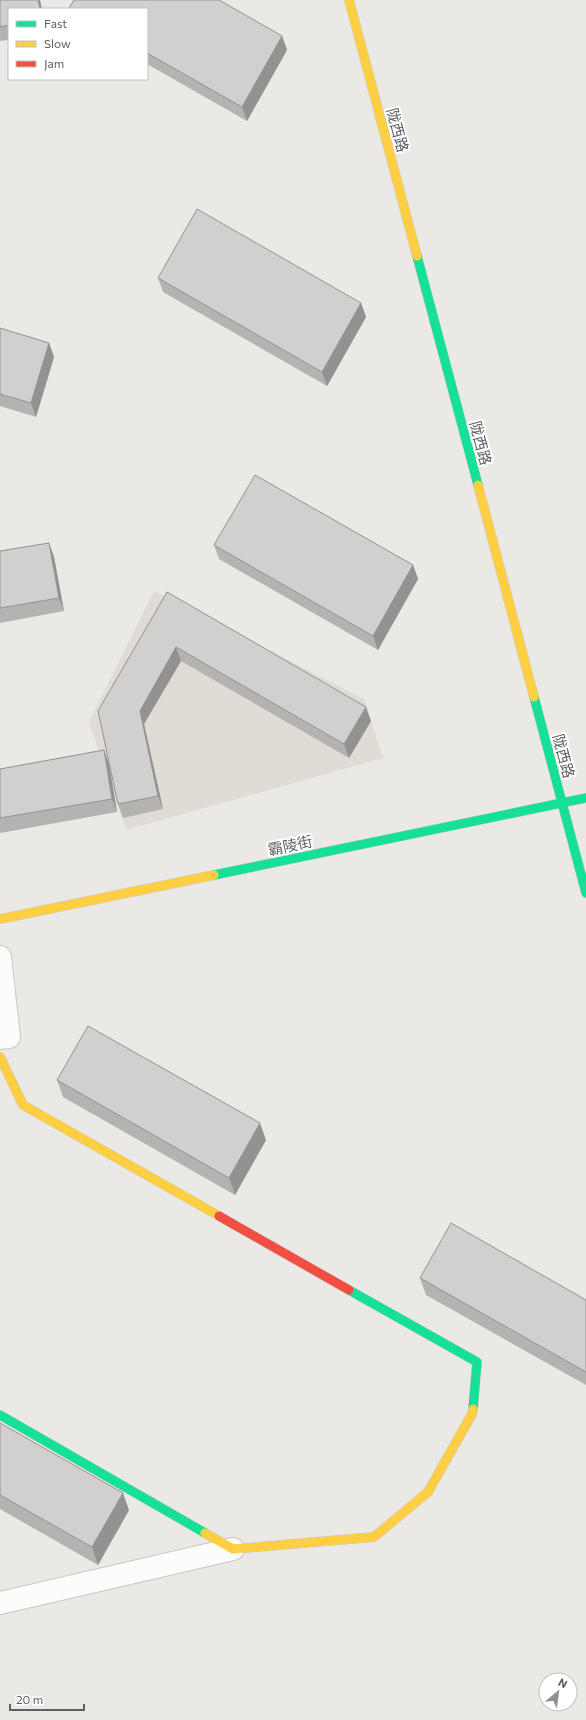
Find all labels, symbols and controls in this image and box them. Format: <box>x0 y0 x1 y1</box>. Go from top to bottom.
legend <box>8 8 148 80</box>
text: Fast <box>44 16 67 30</box>
text: Slow <box>44 36 71 50</box>
text: Jam <box>44 56 64 71</box>
street label: 陇西路 <box>383 106 413 154</box>
street label: 陇西路 <box>466 419 496 467</box>
street label: 陇西路 <box>549 732 579 780</box>
street label: 霸陵街 <box>266 832 314 858</box>
north arrow <box>538 1672 578 1712</box>
text: N <box>556 1675 570 1691</box>
scale bar <box>10 1686 84 1712</box>
text: 20 m <box>16 1692 43 1706</box>

